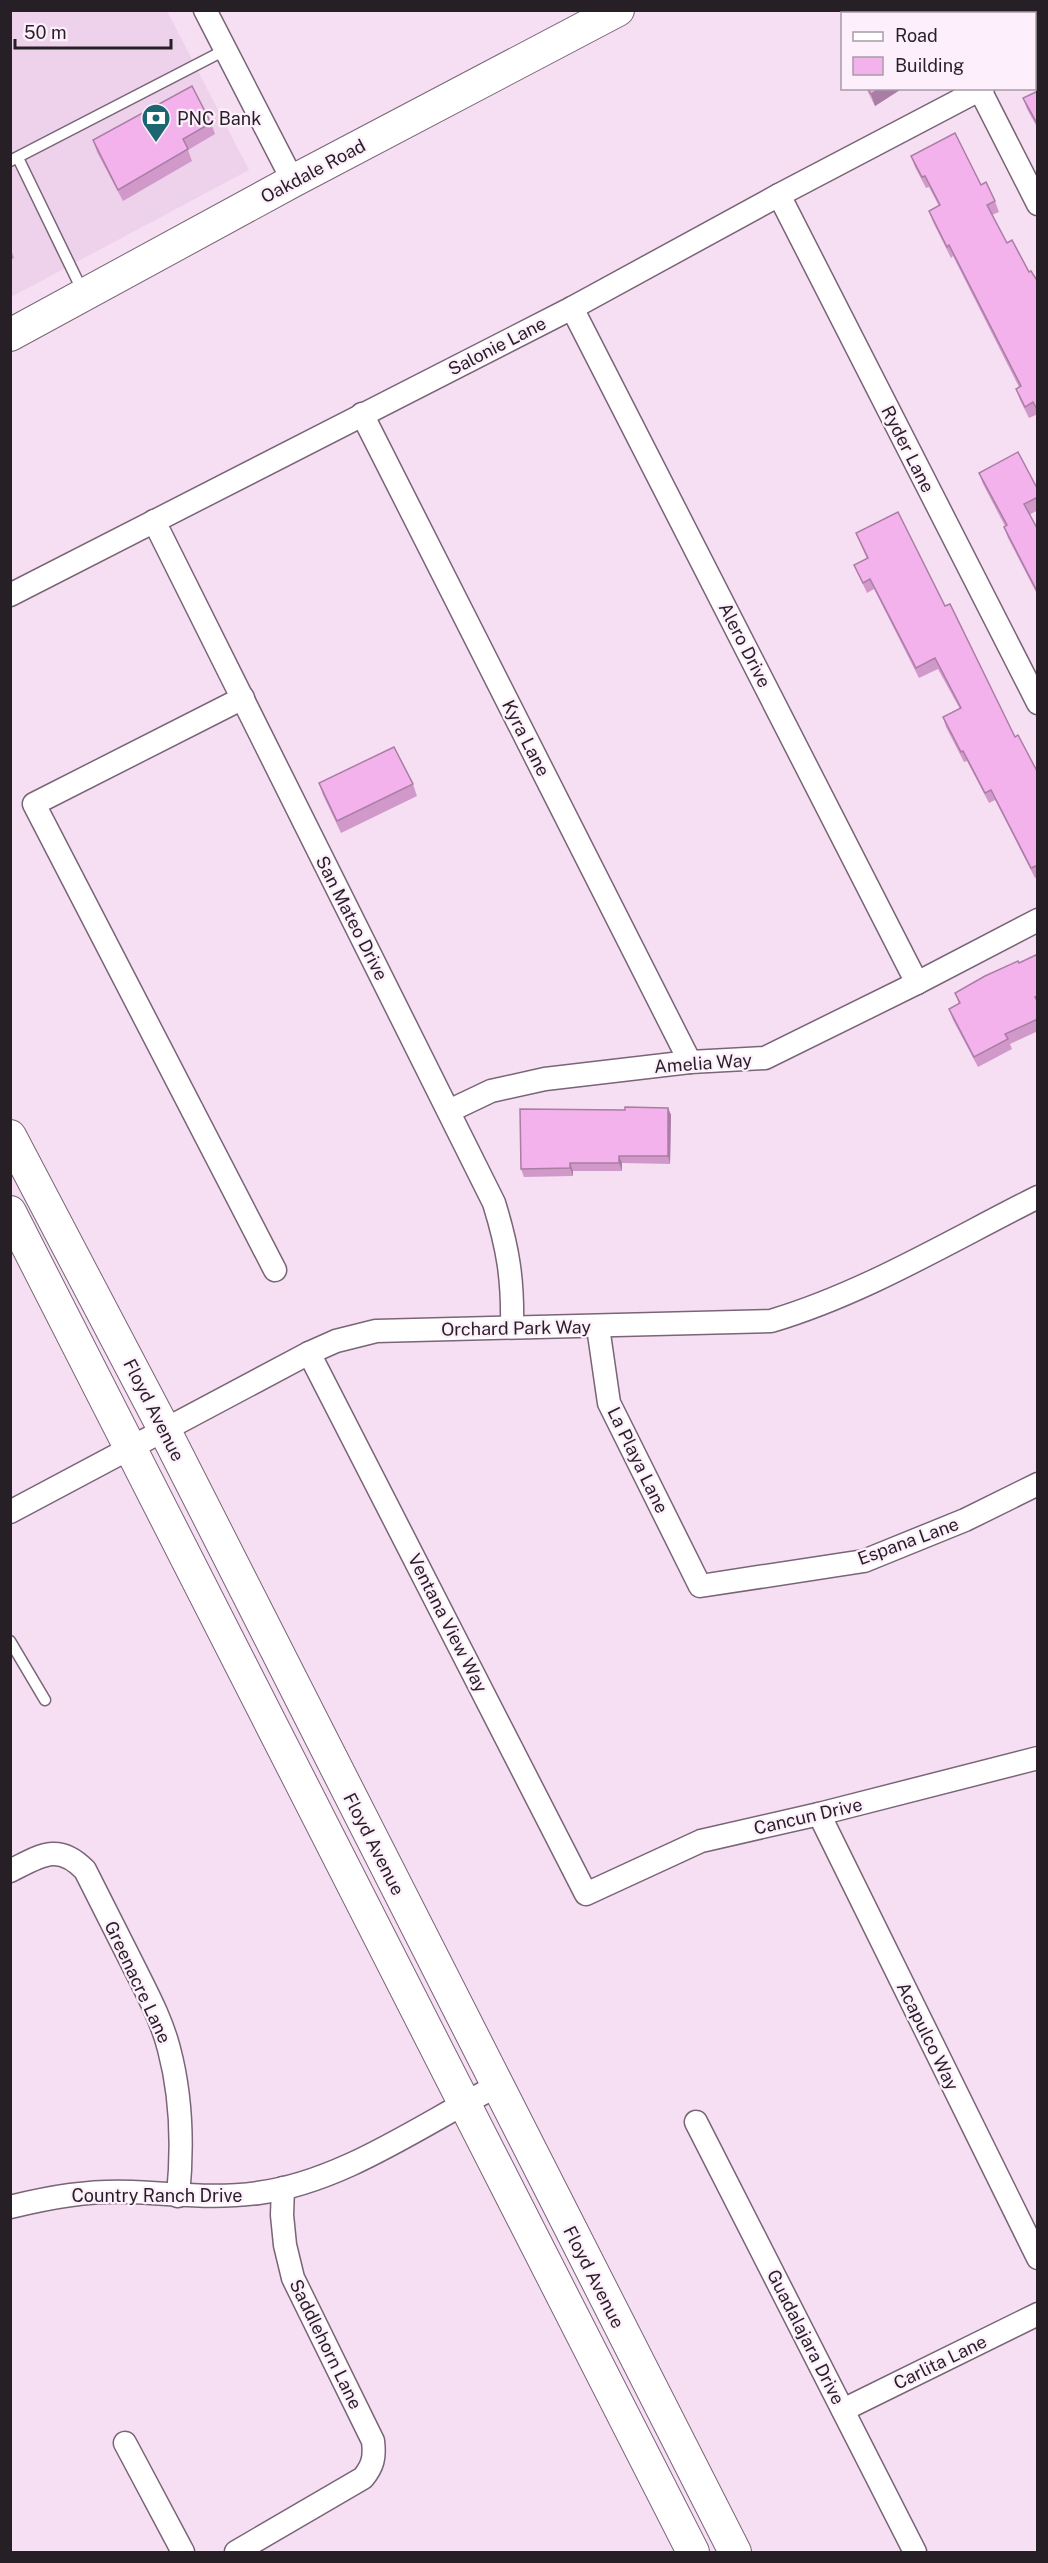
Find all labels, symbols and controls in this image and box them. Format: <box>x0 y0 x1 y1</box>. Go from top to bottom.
scale bar <box>15 12 171 50</box>
legend <box>841 12 1036 90</box>
text: 50 m <box>24 22 67 43</box>
text: Road <box>895 25 938 46</box>
text: Building <box>895 55 964 76</box>
bank icon: PNC Bank <box>140 102 172 144</box>
place label: PNC Bank <box>177 108 261 129</box>
street label: Oakdale Road <box>257 135 369 207</box>
street label: Salonie Lane <box>445 312 549 380</box>
street label: Ryder Lane <box>877 402 939 496</box>
street label: Alero Drive <box>715 599 775 691</box>
street label: Kyra Lane <box>498 696 554 780</box>
street label: San Mateo Drive <box>312 852 392 984</box>
street label: Amelia Way <box>653 1049 753 1077</box>
street label: Orchard Park Way <box>441 1316 592 1340</box>
street label: Floyd Avenue <box>119 1355 189 1465</box>
street label: La Playa Lane <box>603 1404 673 1516</box>
street label: Espana Lane <box>855 1513 961 1569</box>
street label: Ventana View Way <box>404 1550 492 1696</box>
street label: Floyd Avenue <box>339 1789 409 1899</box>
street label: Cancun Drive <box>752 1793 864 1839</box>
street label: Greenacre Lane <box>100 1918 176 2046</box>
street label: Acapulco Way <box>893 1978 963 2094</box>
street label: Country Ranch Drive <box>71 2185 243 2206</box>
street label: Floyd Avenue <box>559 2222 629 2332</box>
street label: Guadalajara Drive <box>763 2266 849 2408</box>
street label: Saddlehorn Lane <box>285 2276 367 2412</box>
street label: Carlita Lane <box>890 2330 990 2394</box>

